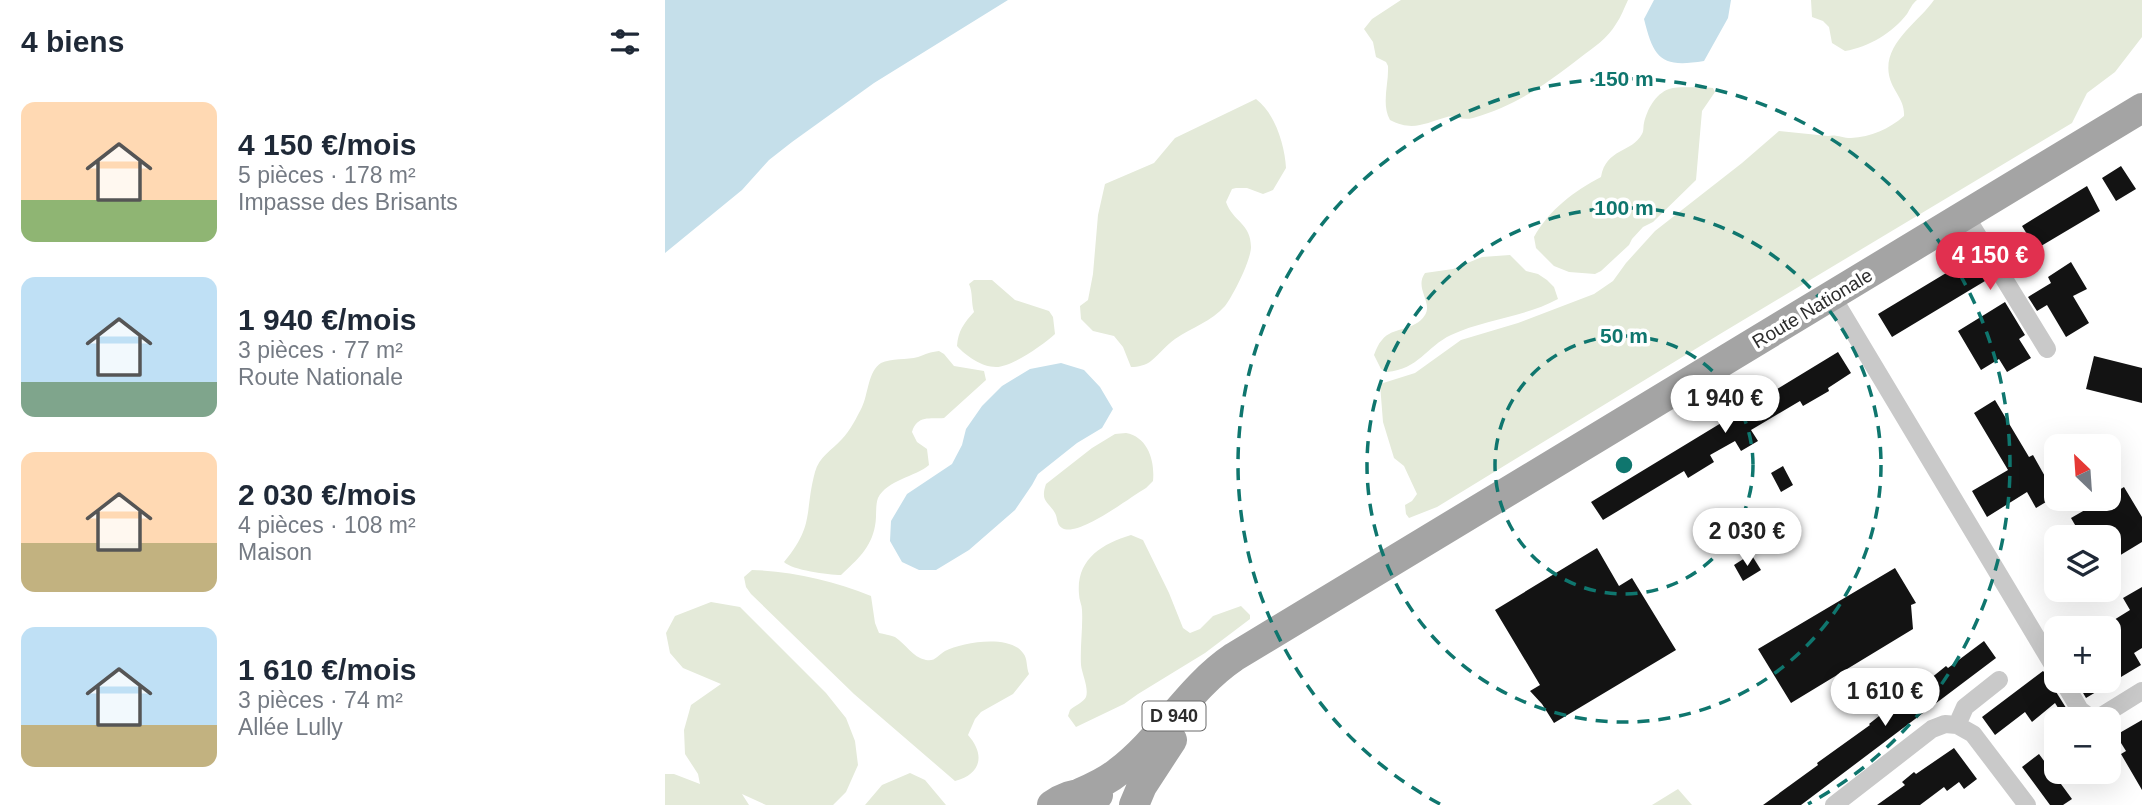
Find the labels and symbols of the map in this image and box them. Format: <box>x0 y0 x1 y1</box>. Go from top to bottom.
text: 150 m <box>1594 67 1654 90</box>
text: 100 m <box>1594 196 1654 219</box>
pin: 4 150 € <box>1925 232 2055 292</box>
street label: Route Nationale <box>1748 264 1876 353</box>
text: 50 m <box>1600 324 1648 347</box>
pin: 1 940 € <box>1660 376 1790 435</box>
north arrow <box>2044 434 2121 511</box>
centre of rings <box>1612 453 1636 477</box>
pin: 2 030 € <box>1682 508 1812 568</box>
pin: 1 610 € <box>1820 668 1950 728</box>
road number: D 940 <box>1142 702 1205 730</box>

